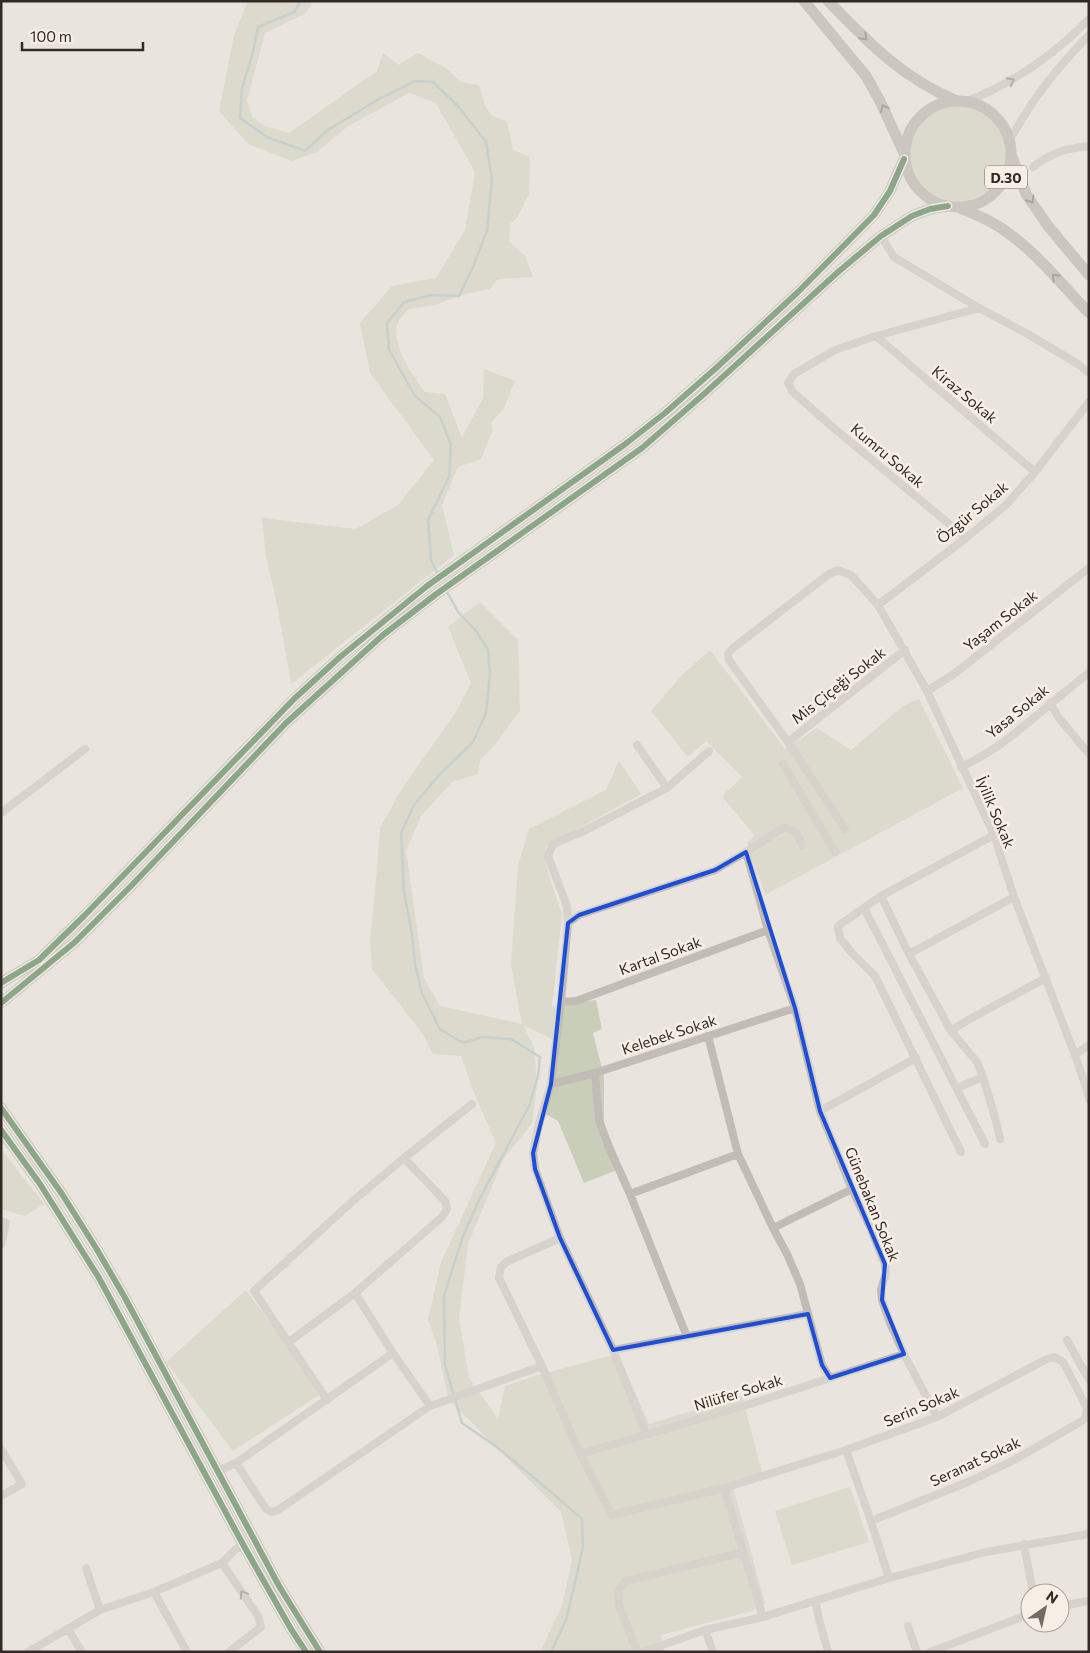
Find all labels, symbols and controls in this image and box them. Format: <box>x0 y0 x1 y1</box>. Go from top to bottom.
scale bar <box>22 20 144 52</box>
text: 100 m <box>30 27 72 45</box>
one-way arrow <box>859 32 868 41</box>
one-way arrow <box>1006 77 1015 87</box>
one-way arrow <box>880 104 890 113</box>
road number: D.30 <box>985 166 1027 188</box>
one-way arrow <box>1025 194 1034 204</box>
one-way arrow <box>1052 274 1061 283</box>
street label: Kiraz Sokak <box>929 361 1001 427</box>
street label: Kumru Sokak <box>848 419 928 491</box>
street label: Özgür Sokak <box>933 477 1011 547</box>
street label: Yaşam Sokak <box>960 586 1040 654</box>
street label: Mis Çiçeği Sokak <box>787 643 889 727</box>
street label: Yasa Sokak <box>982 680 1052 742</box>
street label: İyilik Sokak <box>973 773 1019 851</box>
street label: Kartal Sokak <box>616 932 704 978</box>
street label: Kelebek Sokak <box>619 1010 719 1058</box>
street label: Günebakan Sokak <box>842 1144 904 1264</box>
street label: Nilüfer Sokak <box>692 1370 784 1414</box>
street label: Serin Sokak <box>881 1382 961 1430</box>
street label: Seranat Sokak <box>927 1432 1023 1490</box>
north arrow <box>1020 1583 1070 1633</box>
text: N <box>1043 1587 1062 1607</box>
one-way arrow <box>240 1591 249 1600</box>

